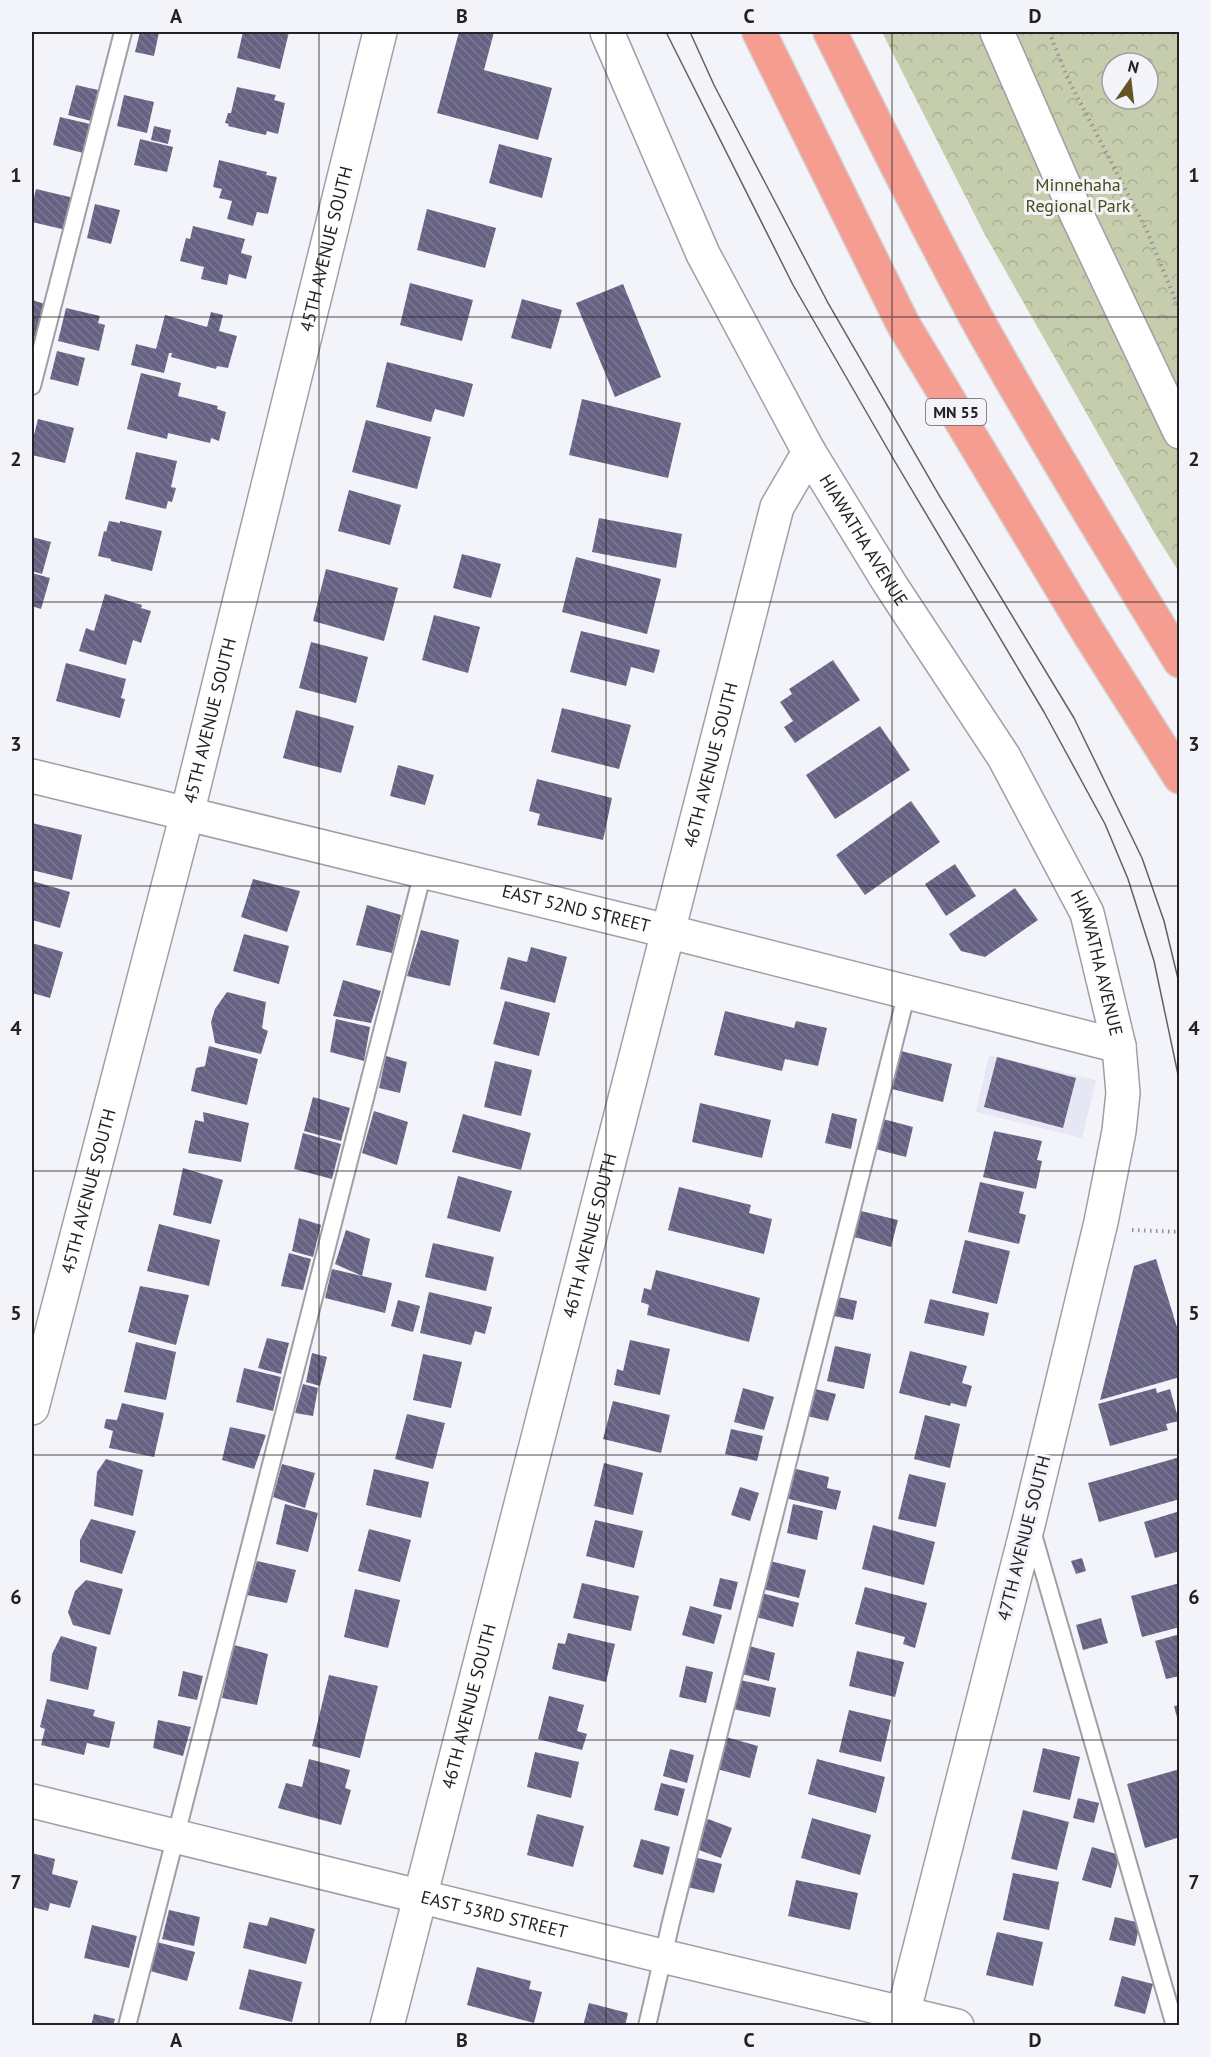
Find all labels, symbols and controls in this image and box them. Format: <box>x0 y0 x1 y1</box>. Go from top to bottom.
text: A <box>170 3 183 29</box>
text: B <box>456 3 468 29</box>
text: C <box>743 3 755 29</box>
text: D <box>1029 3 1042 29</box>
north arrow <box>1100 51 1160 111</box>
text: N <box>1126 55 1141 77</box>
text: 1 <box>10 162 22 188</box>
text: 1 <box>1188 162 1200 188</box>
street label: 45TH AVENUE SOUTH <box>295 164 357 334</box>
park label: Minnehaha Regional Park <box>1026 173 1131 217</box>
road number: MN 55 <box>926 399 986 425</box>
text: 2 <box>10 446 22 472</box>
text: 2 <box>1188 446 1200 472</box>
street label: HIAWATHA AVENUE <box>814 470 913 610</box>
street label: 45TH AVENUE SOUTH <box>178 635 241 806</box>
street label: 46TH AVENUE SOUTH <box>678 680 743 850</box>
text: 3 <box>10 731 22 757</box>
text: 3 <box>1188 731 1200 757</box>
street label: EAST 52ND STREET <box>500 879 653 937</box>
street label: HIAWATHA AVENUE <box>1066 886 1128 1038</box>
text: 4 <box>10 1015 22 1041</box>
text: 4 <box>1188 1015 1200 1041</box>
street label: 45TH AVENUE SOUTH <box>56 1106 121 1276</box>
street label: 46TH AVENUE SOUTH <box>557 1150 622 1321</box>
text: 5 <box>10 1300 22 1326</box>
text: 5 <box>1188 1300 1200 1326</box>
street label: 47TH AVENUE SOUTH <box>992 1453 1055 1623</box>
text: 6 <box>10 1584 22 1610</box>
text: 6 <box>1188 1584 1200 1610</box>
street label: 46TH AVENUE SOUTH <box>436 1621 501 1791</box>
text: 7 <box>10 1869 22 1895</box>
text: 7 <box>1188 1869 1200 1895</box>
street label: EAST 53RD STREET <box>419 1885 570 1943</box>
text: A <box>170 2027 183 2053</box>
text: B <box>456 2027 468 2053</box>
text: C <box>743 2027 755 2053</box>
text: D <box>1029 2027 1042 2053</box>

